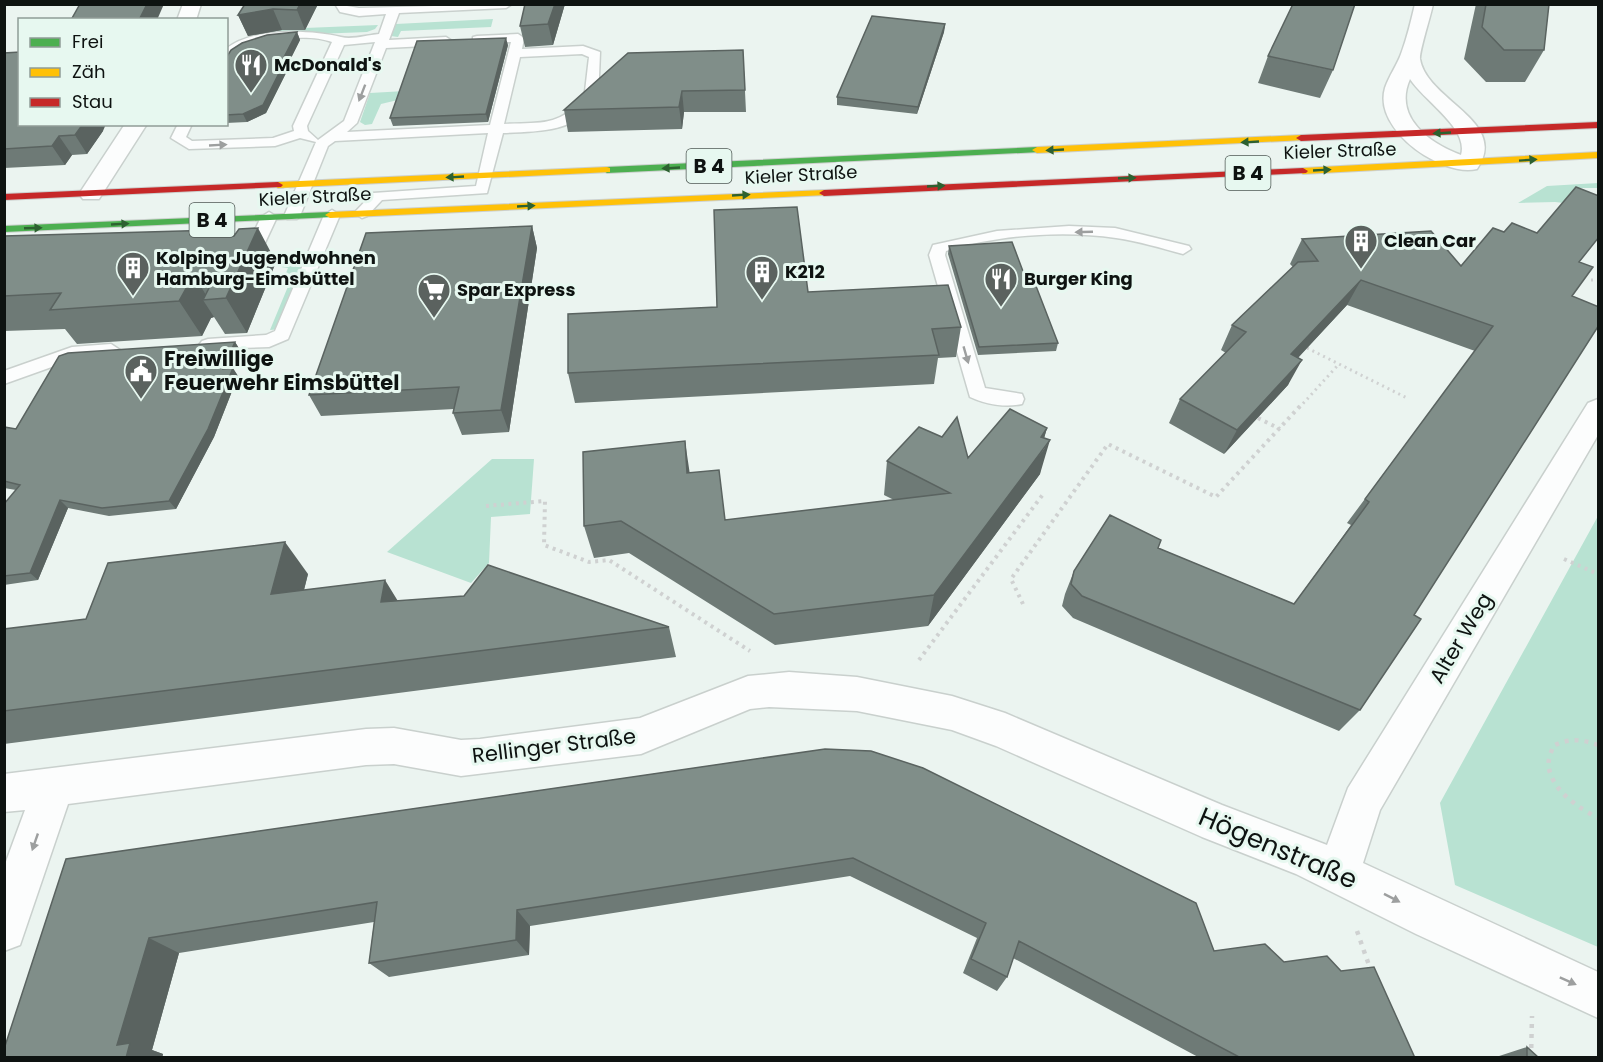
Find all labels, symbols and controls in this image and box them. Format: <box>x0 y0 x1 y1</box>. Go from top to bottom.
legend <box>18 18 228 126</box>
text: Frei <box>72 29 103 54</box>
restaurant icon: McDonald's <box>233 47 269 94</box>
place label: McDonald's <box>274 52 382 77</box>
text: Zäh <box>72 59 105 84</box>
one-way arrow <box>356 84 366 102</box>
text: Stau <box>72 89 113 114</box>
one-way arrow <box>1432 129 1451 138</box>
street label: Kieler Straße <box>1283 136 1397 165</box>
one-way arrow <box>1240 137 1259 146</box>
one-way arrow <box>209 140 228 149</box>
one-way arrow <box>1045 146 1064 155</box>
road number: B 4 <box>686 149 732 183</box>
one-way arrow <box>1518 155 1537 164</box>
road number: B 4 <box>1226 156 1270 190</box>
street label: Kieler Straße <box>744 159 858 190</box>
one-way arrow <box>662 163 681 172</box>
one-way arrow <box>1312 166 1331 175</box>
one-way arrow <box>446 173 465 182</box>
one-way arrow <box>1117 173 1136 183</box>
street label: Kieler Straße <box>258 181 372 212</box>
one-way arrow <box>927 182 946 191</box>
one-way arrow <box>732 191 751 200</box>
one-way arrow <box>516 201 535 210</box>
road number: B 4 <box>190 203 234 237</box>
one-way arrow <box>111 220 130 229</box>
building icon: Clean Car <box>1343 223 1379 270</box>
one-way arrow <box>24 224 43 233</box>
one-way arrow <box>1075 227 1094 236</box>
place label: Clean Car <box>1384 228 1476 253</box>
place label: Kolping Jugendwohnen Hamburg-Eimsbüttel <box>156 245 376 291</box>
building icon: Kolping Jugendwohnen Hamburg-Eimsbüttel <box>115 250 151 297</box>
building icon: K212 <box>744 254 780 301</box>
place label: K212 <box>785 259 825 284</box>
restaurant icon: Burger King <box>983 261 1019 308</box>
place label: Burger King <box>1024 266 1133 291</box>
supermarket icon: Spar Express <box>416 272 452 319</box>
place label: Spar Express <box>457 277 575 302</box>
place label: Freiwillige Feuerwehr Eimsbüttel <box>164 344 399 397</box>
one-way arrow <box>962 346 971 364</box>
public building icon: Freiwillige Feuerwehr Eimsbüttel <box>123 353 159 400</box>
street label: Alter Weg <box>1422 587 1499 689</box>
street label: Rellinger Straße <box>470 721 637 770</box>
street label: Högenstraße <box>1193 798 1363 898</box>
one-way arrow <box>29 833 39 851</box>
one-way arrow <box>1384 893 1401 903</box>
one-way arrow <box>1560 977 1577 986</box>

